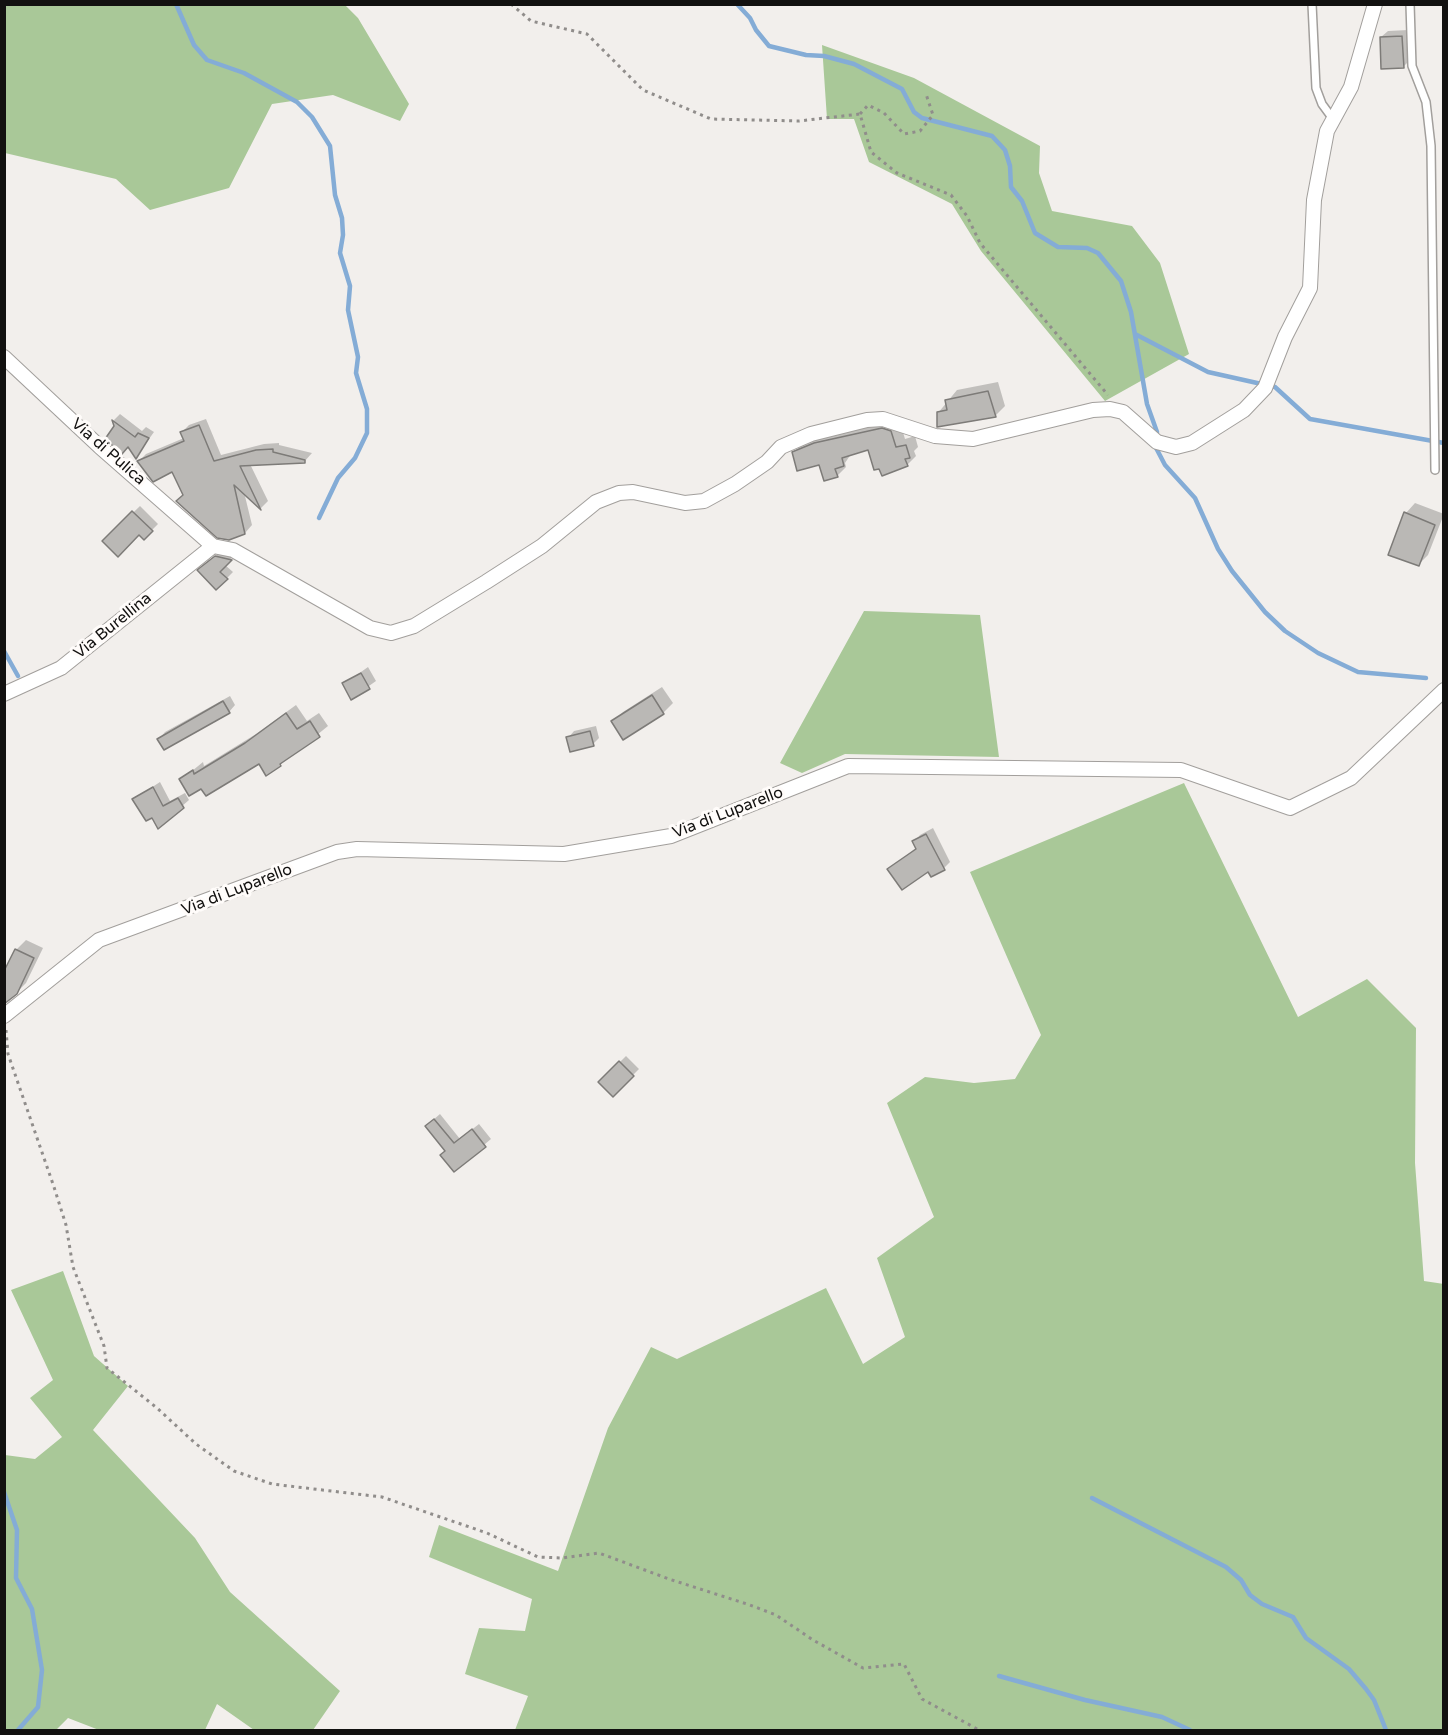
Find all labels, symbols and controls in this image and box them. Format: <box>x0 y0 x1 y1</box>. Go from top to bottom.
street label: Via di Pulica <box>67 415 149 489</box>
street label: Via Burellina <box>70 589 156 663</box>
street label: Via di Luparello <box>670 783 786 843</box>
street label: Via di Luparello <box>179 860 295 920</box>

